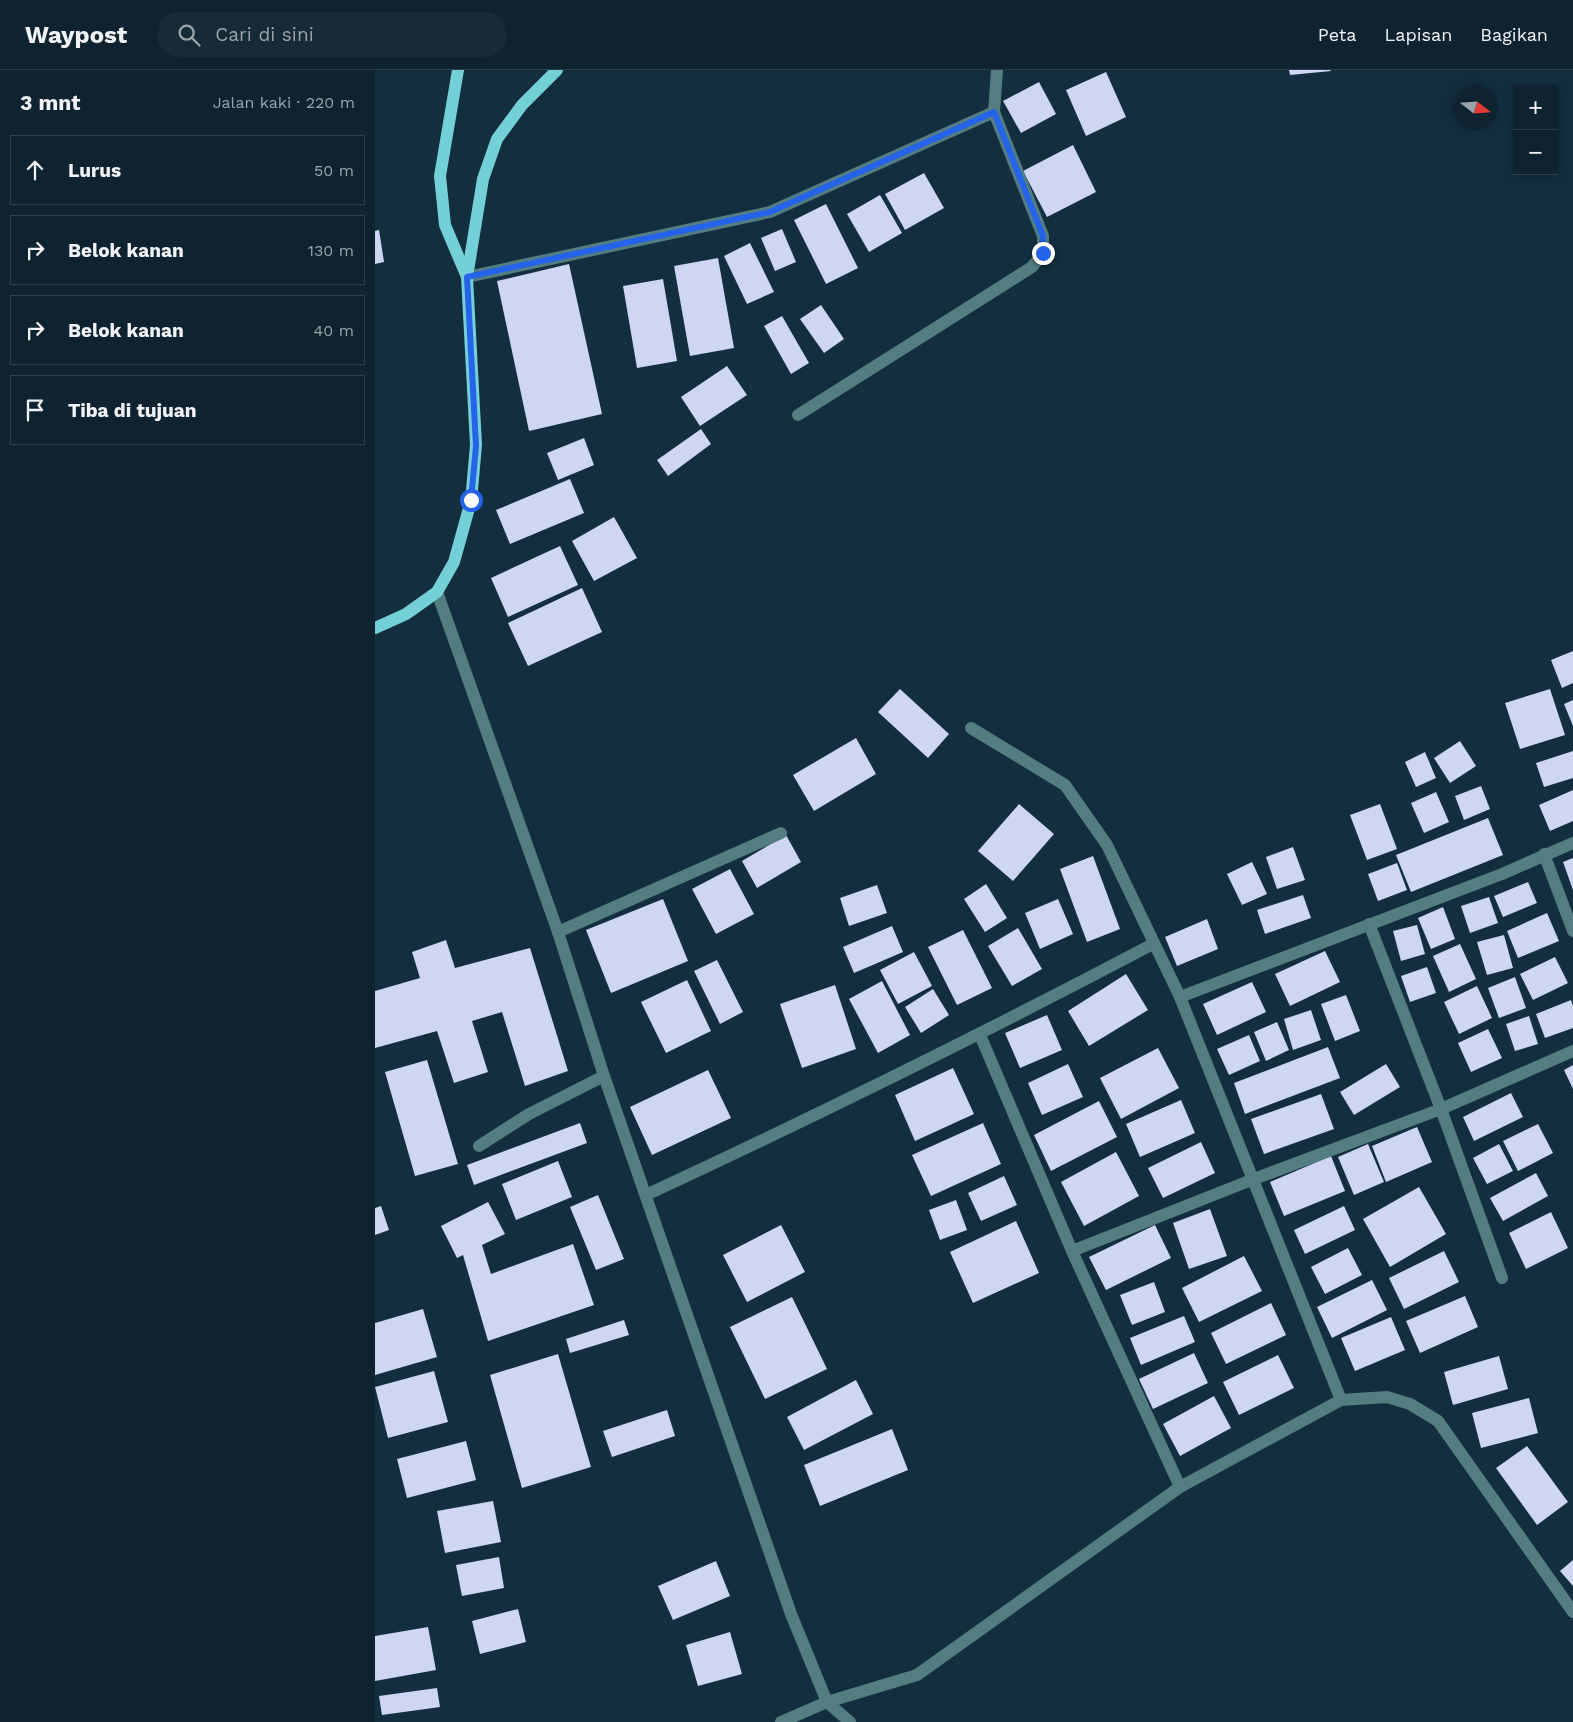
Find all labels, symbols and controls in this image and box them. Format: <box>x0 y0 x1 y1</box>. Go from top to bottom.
search box <box>157 12 507 57</box>
text: Waypost <box>25 21 127 49</box>
icon: search <box>175 21 203 49</box>
text: Cari di sini <box>215 23 314 46</box>
text: Peta <box>1318 24 1356 45</box>
text: Lapisan <box>1384 24 1452 45</box>
text: Bagikan <box>1480 24 1548 45</box>
north arrow <box>1453 85 1498 130</box>
map controls <box>1513 85 1558 175</box>
button: + <box>1513 85 1558 130</box>
text: 3 mnt <box>20 90 80 115</box>
text: Jalan kaki · 220 m <box>213 93 355 112</box>
button: − <box>1513 130 1558 175</box>
icon: ahead <box>21 156 49 184</box>
text: Lurus <box>68 159 121 182</box>
text: 50 m <box>314 161 354 180</box>
icon: right <box>21 236 49 264</box>
text: Belok kanan <box>68 239 184 262</box>
text: 130 m <box>308 241 354 260</box>
route end <box>1032 242 1055 265</box>
icon: right <box>21 316 49 344</box>
text: Belok kanan <box>68 319 184 342</box>
text: 40 m <box>314 321 354 340</box>
icon: arrive <box>21 396 49 424</box>
text: Tiba di tujuan <box>68 399 197 422</box>
route start <box>460 489 483 512</box>

